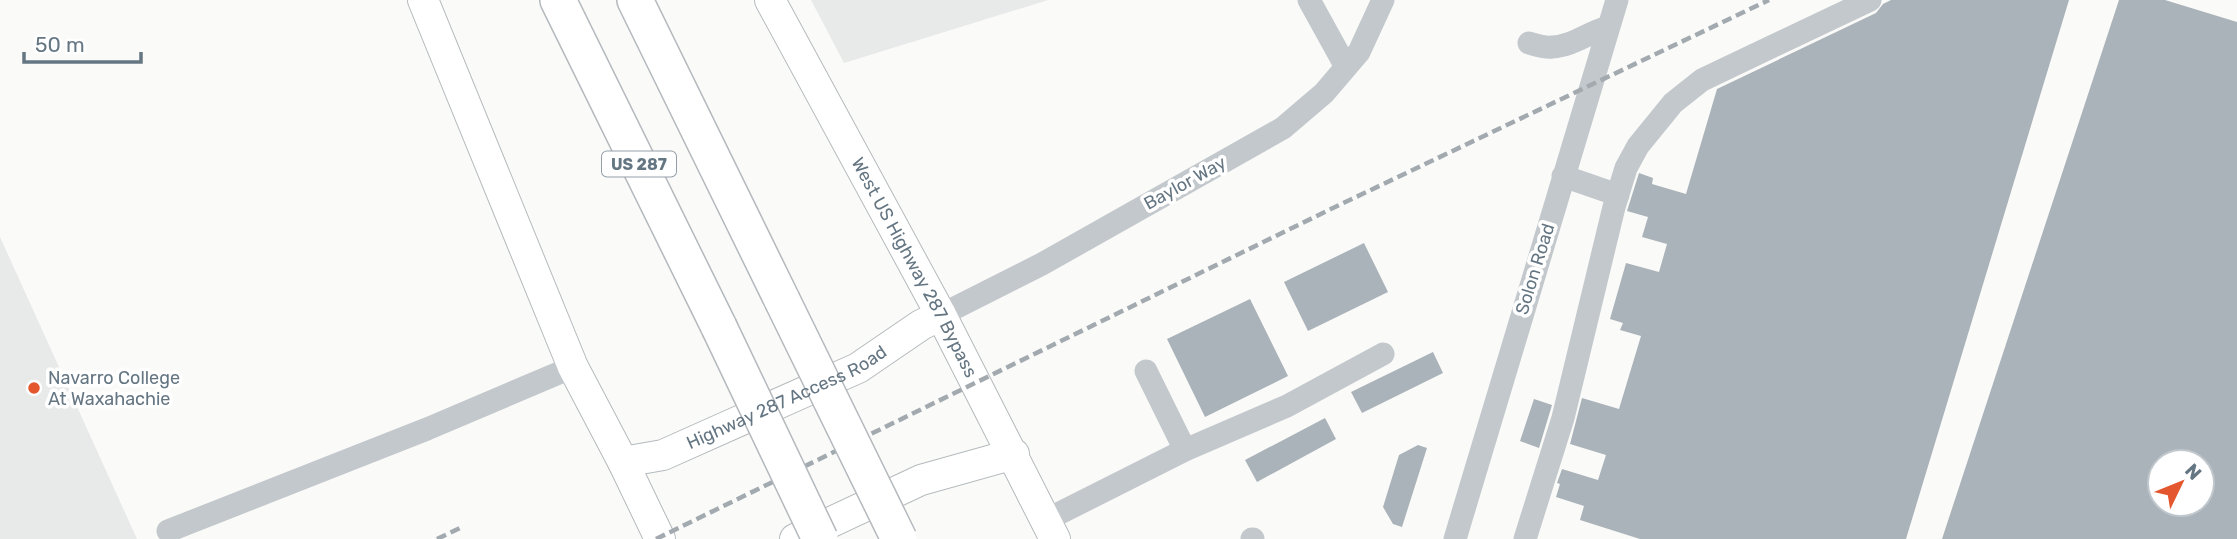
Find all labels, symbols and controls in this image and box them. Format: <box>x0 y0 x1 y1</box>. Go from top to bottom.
scale bar <box>24 21 142 65</box>
text: 50 m <box>35 32 85 57</box>
street label: Baylor Way <box>1140 151 1230 215</box>
road number: US 287 <box>602 152 676 176</box>
street label: West US Highway 287 Bypass <box>847 154 982 381</box>
street label: Solon Road <box>1511 221 1559 317</box>
street label: Highway 287 Access Road <box>683 341 891 454</box>
place label: Navarro College At Waxahachie <box>48 367 180 410</box>
marker: Navarro College At Waxahachie <box>26 380 42 396</box>
north arrow <box>2146 448 2216 518</box>
text: N <box>2180 459 2206 485</box>

